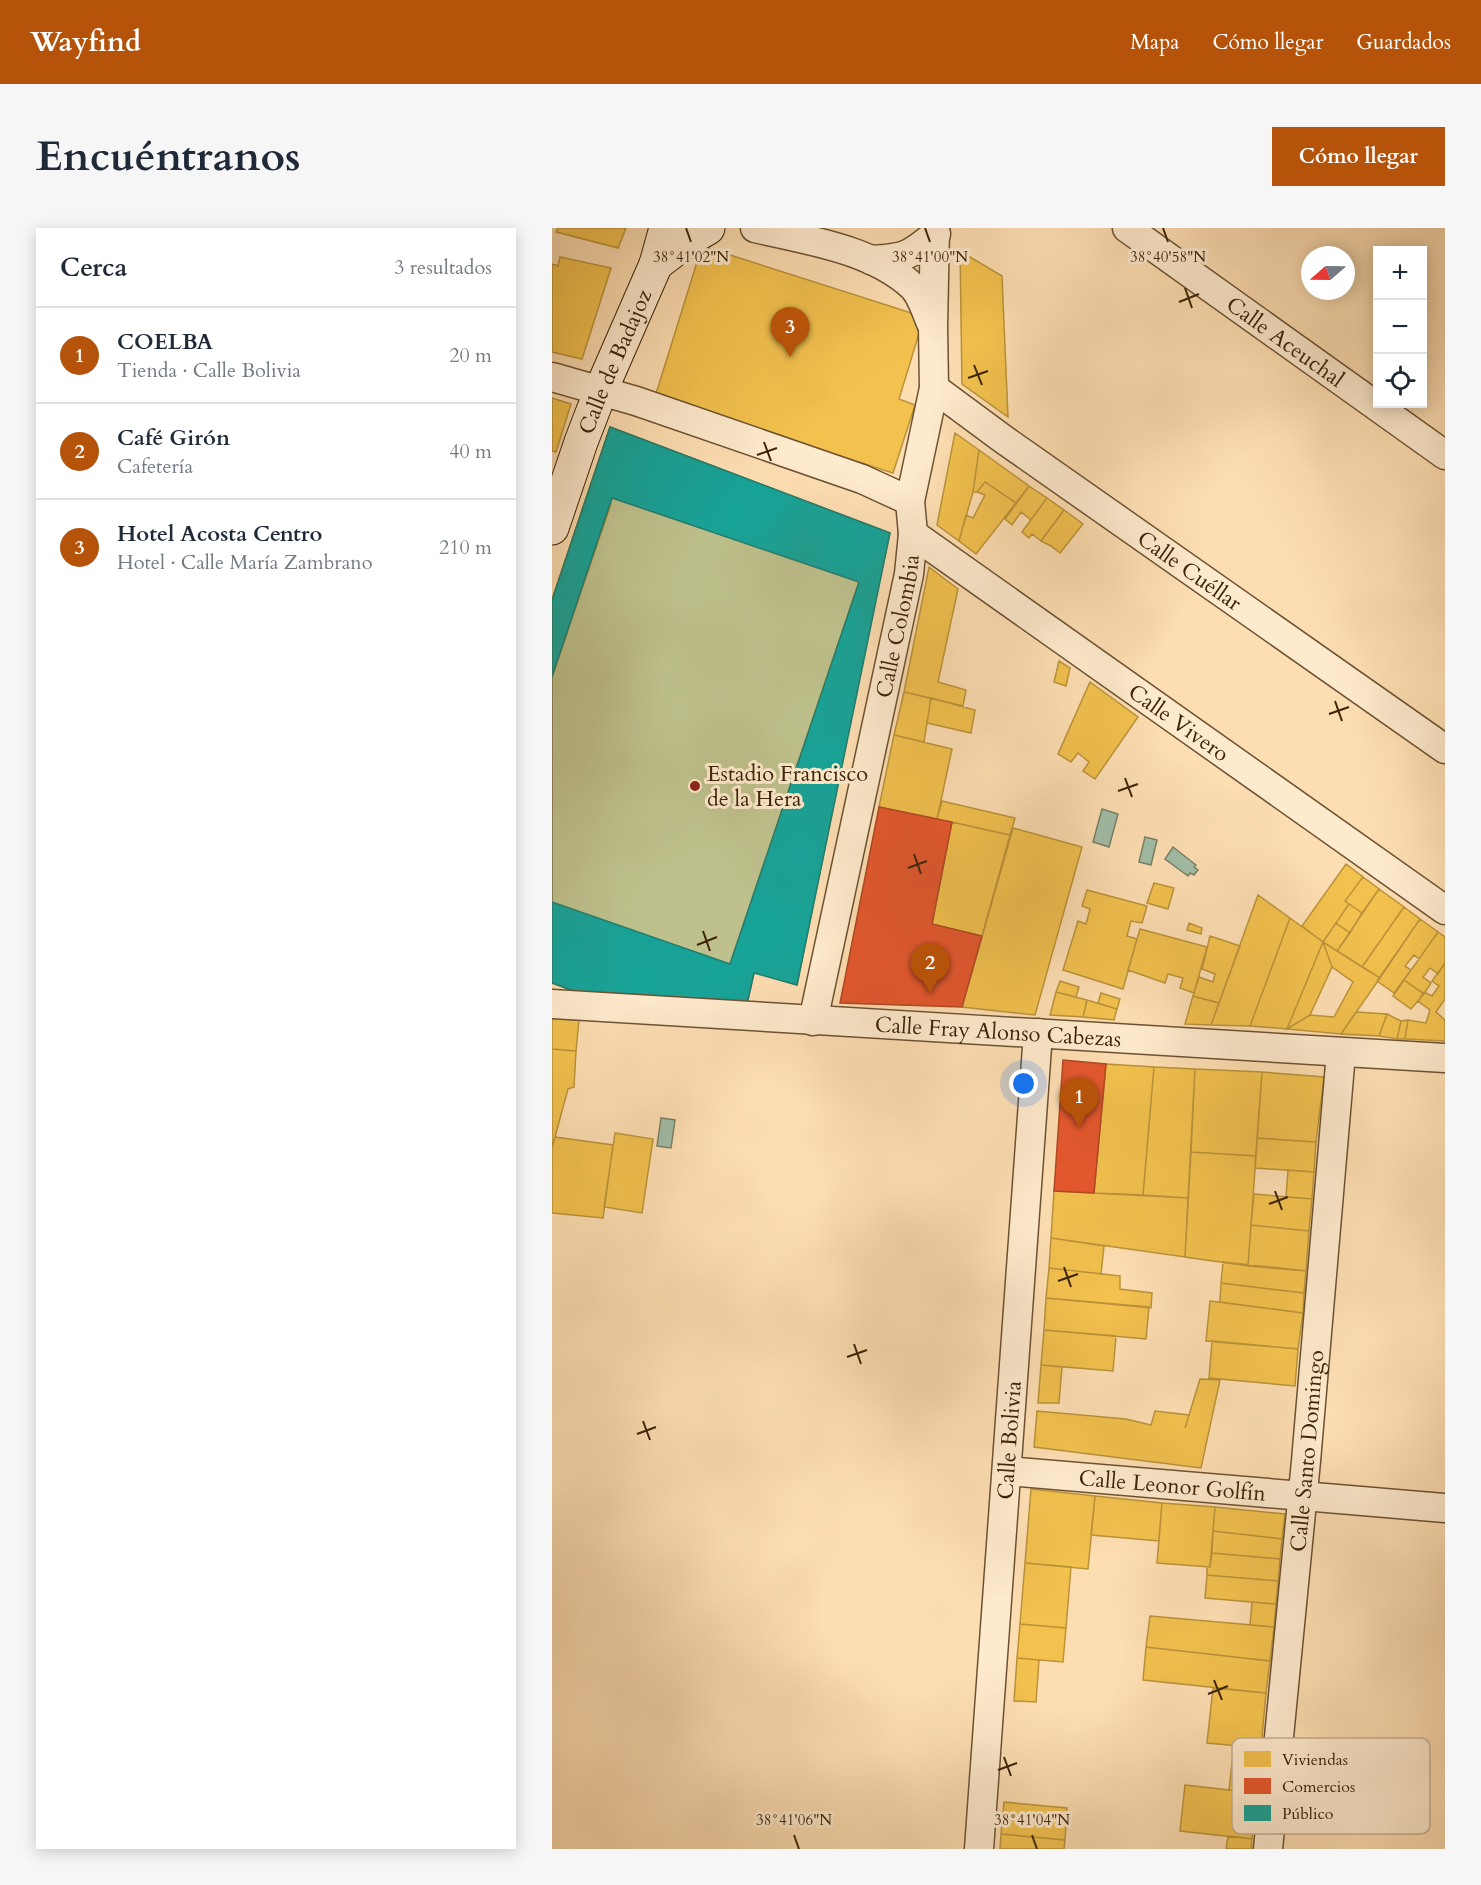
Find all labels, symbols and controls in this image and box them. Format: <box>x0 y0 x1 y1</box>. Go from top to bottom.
text: Wayfind <box>30 23 141 61</box>
text: Mapa <box>1130 28 1179 57</box>
text: Cómo llegar <box>1212 28 1323 57</box>
text: Guardados <box>1356 28 1451 57</box>
button: Cómo llegar <box>1272 127 1445 186</box>
text: Encuéntranos <box>36 128 301 185</box>
north arrow <box>1301 246 1355 300</box>
map controls <box>1373 246 1427 408</box>
button: + <box>1373 246 1427 300</box>
text: 38°41'02"N <box>653 247 729 267</box>
text: 38°41'00"N <box>892 247 968 267</box>
text: 38°40'58"N <box>1130 247 1206 267</box>
text: Cerca <box>60 250 127 285</box>
text: 3 resultados <box>394 254 492 281</box>
street label: Calle de Badajoz <box>571 284 659 439</box>
street label: Calle Aceuchal <box>1220 290 1351 395</box>
button: − <box>1373 300 1427 354</box>
pin: 3 <box>770 308 810 357</box>
text: COELBA <box>117 327 213 357</box>
text: 1 <box>74 342 85 369</box>
text: 20 m <box>449 342 492 369</box>
button: locate <box>1373 354 1427 408</box>
text: Tienda · Calle Bolivia <box>117 357 301 384</box>
text: Café Girón <box>117 423 230 453</box>
text: 2 <box>74 438 85 465</box>
text: 40 m <box>449 438 492 465</box>
text: Cafetería <box>117 453 193 480</box>
text: Hotel Acosta Centro <box>117 519 322 549</box>
street label: Calle Cuéllar <box>1131 524 1248 618</box>
text: 3 <box>74 534 85 561</box>
text: 210 m <box>439 534 492 561</box>
text: Hotel · Calle María Zambrano <box>117 549 372 576</box>
street label: Calle Colombia <box>869 552 927 701</box>
street label: Calle Vivero <box>1122 677 1235 769</box>
place label: Estadio Francisco de la Hera <box>707 759 868 814</box>
marker: Estadio Francisco de la Hera <box>688 779 702 793</box>
pin: 2 <box>910 944 950 993</box>
street label: Calle Fray Alonso Cabezas <box>874 1010 1122 1054</box>
your location <box>1009 1069 1038 1098</box>
pin: 1 <box>1060 1078 1098 1127</box>
street label: Calle Santo Domingo <box>1283 1349 1331 1553</box>
street label: Calle Bolivia <box>990 1379 1029 1501</box>
street label: Calle Leonor Golfín <box>1078 1463 1267 1509</box>
legend <box>1232 1738 1430 1834</box>
text: Viviendas <box>1282 1749 1348 1771</box>
text: Comercios <box>1282 1776 1355 1798</box>
text: Público <box>1282 1803 1334 1825</box>
text: 38°41'06"N <box>756 1810 832 1830</box>
text: 38°41'04"N <box>994 1810 1070 1830</box>

